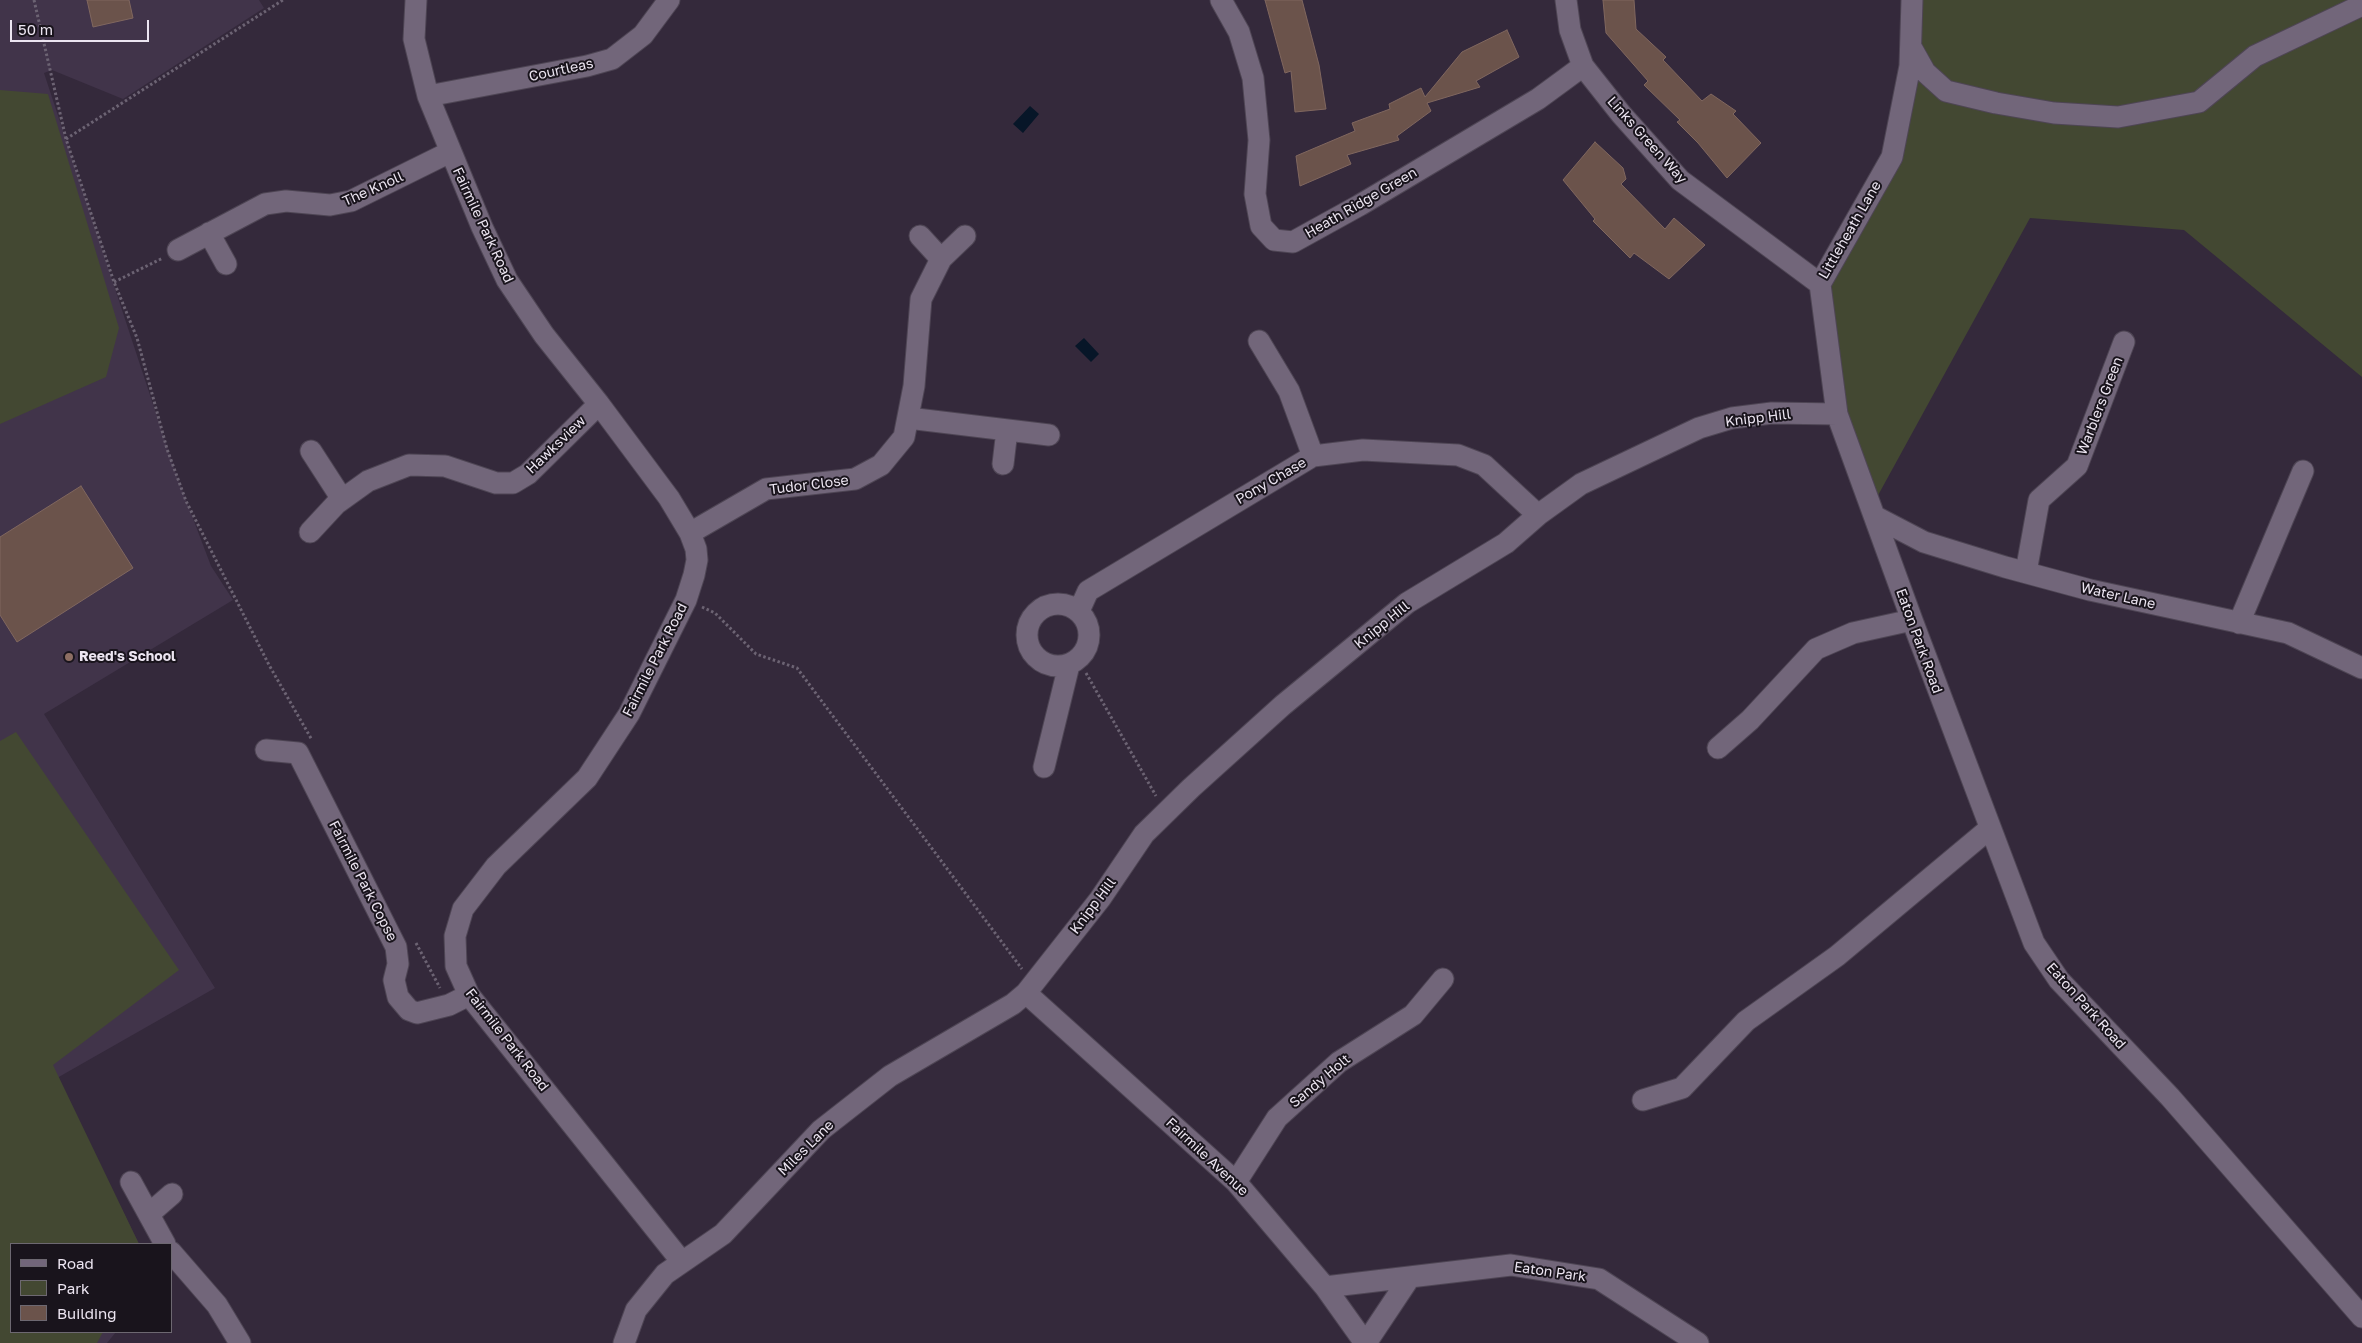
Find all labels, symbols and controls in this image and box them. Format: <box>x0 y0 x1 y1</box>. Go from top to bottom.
scale bar <box>12 10 151 42</box>
text: 50 m <box>18 20 53 38</box>
street label: Courtleas <box>527 55 595 85</box>
street label: Links Green Way <box>1604 93 1690 187</box>
street label: Heath Ridge Green <box>1302 164 1420 242</box>
street label: Fairmile Park Road <box>449 165 517 285</box>
street label: The Knoll <box>340 168 406 210</box>
street label: Littleheath Lane <box>1815 178 1885 282</box>
street label: Warblers Green <box>2074 355 2126 457</box>
street label: Knipp Hill <box>1724 406 1792 430</box>
street label: Hawksview <box>523 413 589 477</box>
street label: Pony Chase <box>1233 454 1309 508</box>
street label: Tudor Close <box>768 472 850 498</box>
street label: Water Lane <box>2079 579 2157 613</box>
street label: Eaton Park Road <box>1892 586 1946 696</box>
street label: Knipp Hill <box>1351 598 1413 652</box>
street label: Fairmile Park Road <box>619 600 691 720</box>
place label: Reed's School <box>79 649 176 665</box>
marker: Reed's School <box>63 651 75 663</box>
street label: Fairmile Park Copse <box>325 818 401 944</box>
street label: Knipp Hill <box>1066 875 1120 937</box>
street label: Eaton Park Road <box>2043 959 2129 1053</box>
street label: Fairmile Park Road <box>462 985 552 1095</box>
street label: Sandy Holt <box>1286 1051 1354 1111</box>
street label: Fairmile Avenue <box>1162 1114 1252 1200</box>
street label: Miles Lane <box>775 1117 837 1179</box>
legend <box>10 1243 172 1333</box>
text: Road <box>57 1254 94 1272</box>
street label: Eaton Park <box>1513 1259 1587 1285</box>
text: Park <box>57 1279 89 1297</box>
text: Building <box>57 1304 117 1322</box>

